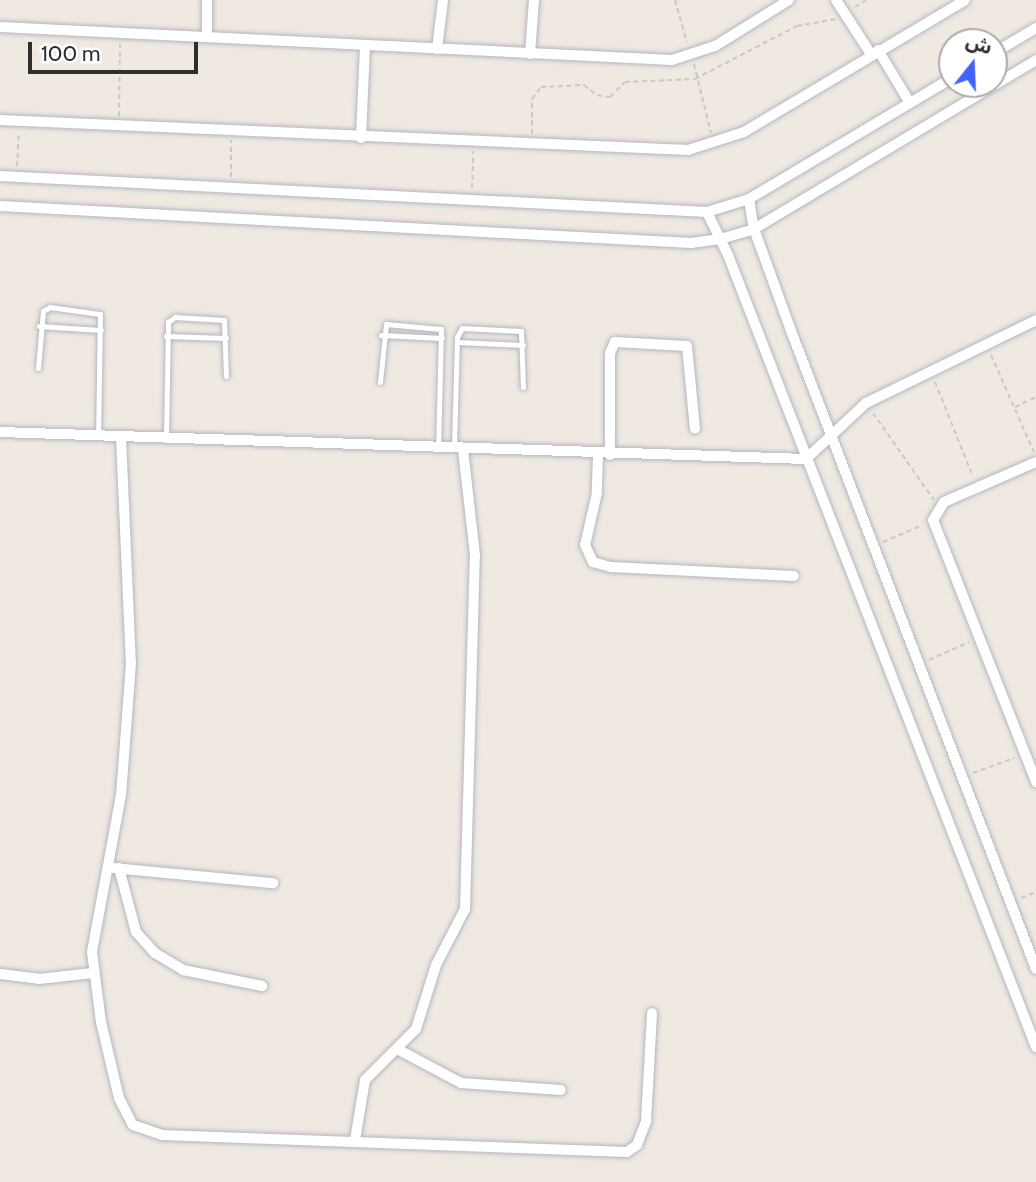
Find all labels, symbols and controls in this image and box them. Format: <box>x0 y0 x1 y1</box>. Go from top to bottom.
scale bar <box>32 28 201 72</box>
north arrow <box>938 28 1008 98</box>
text: ش <box>963 29 995 59</box>
text: 100 m <box>41 41 100 66</box>

